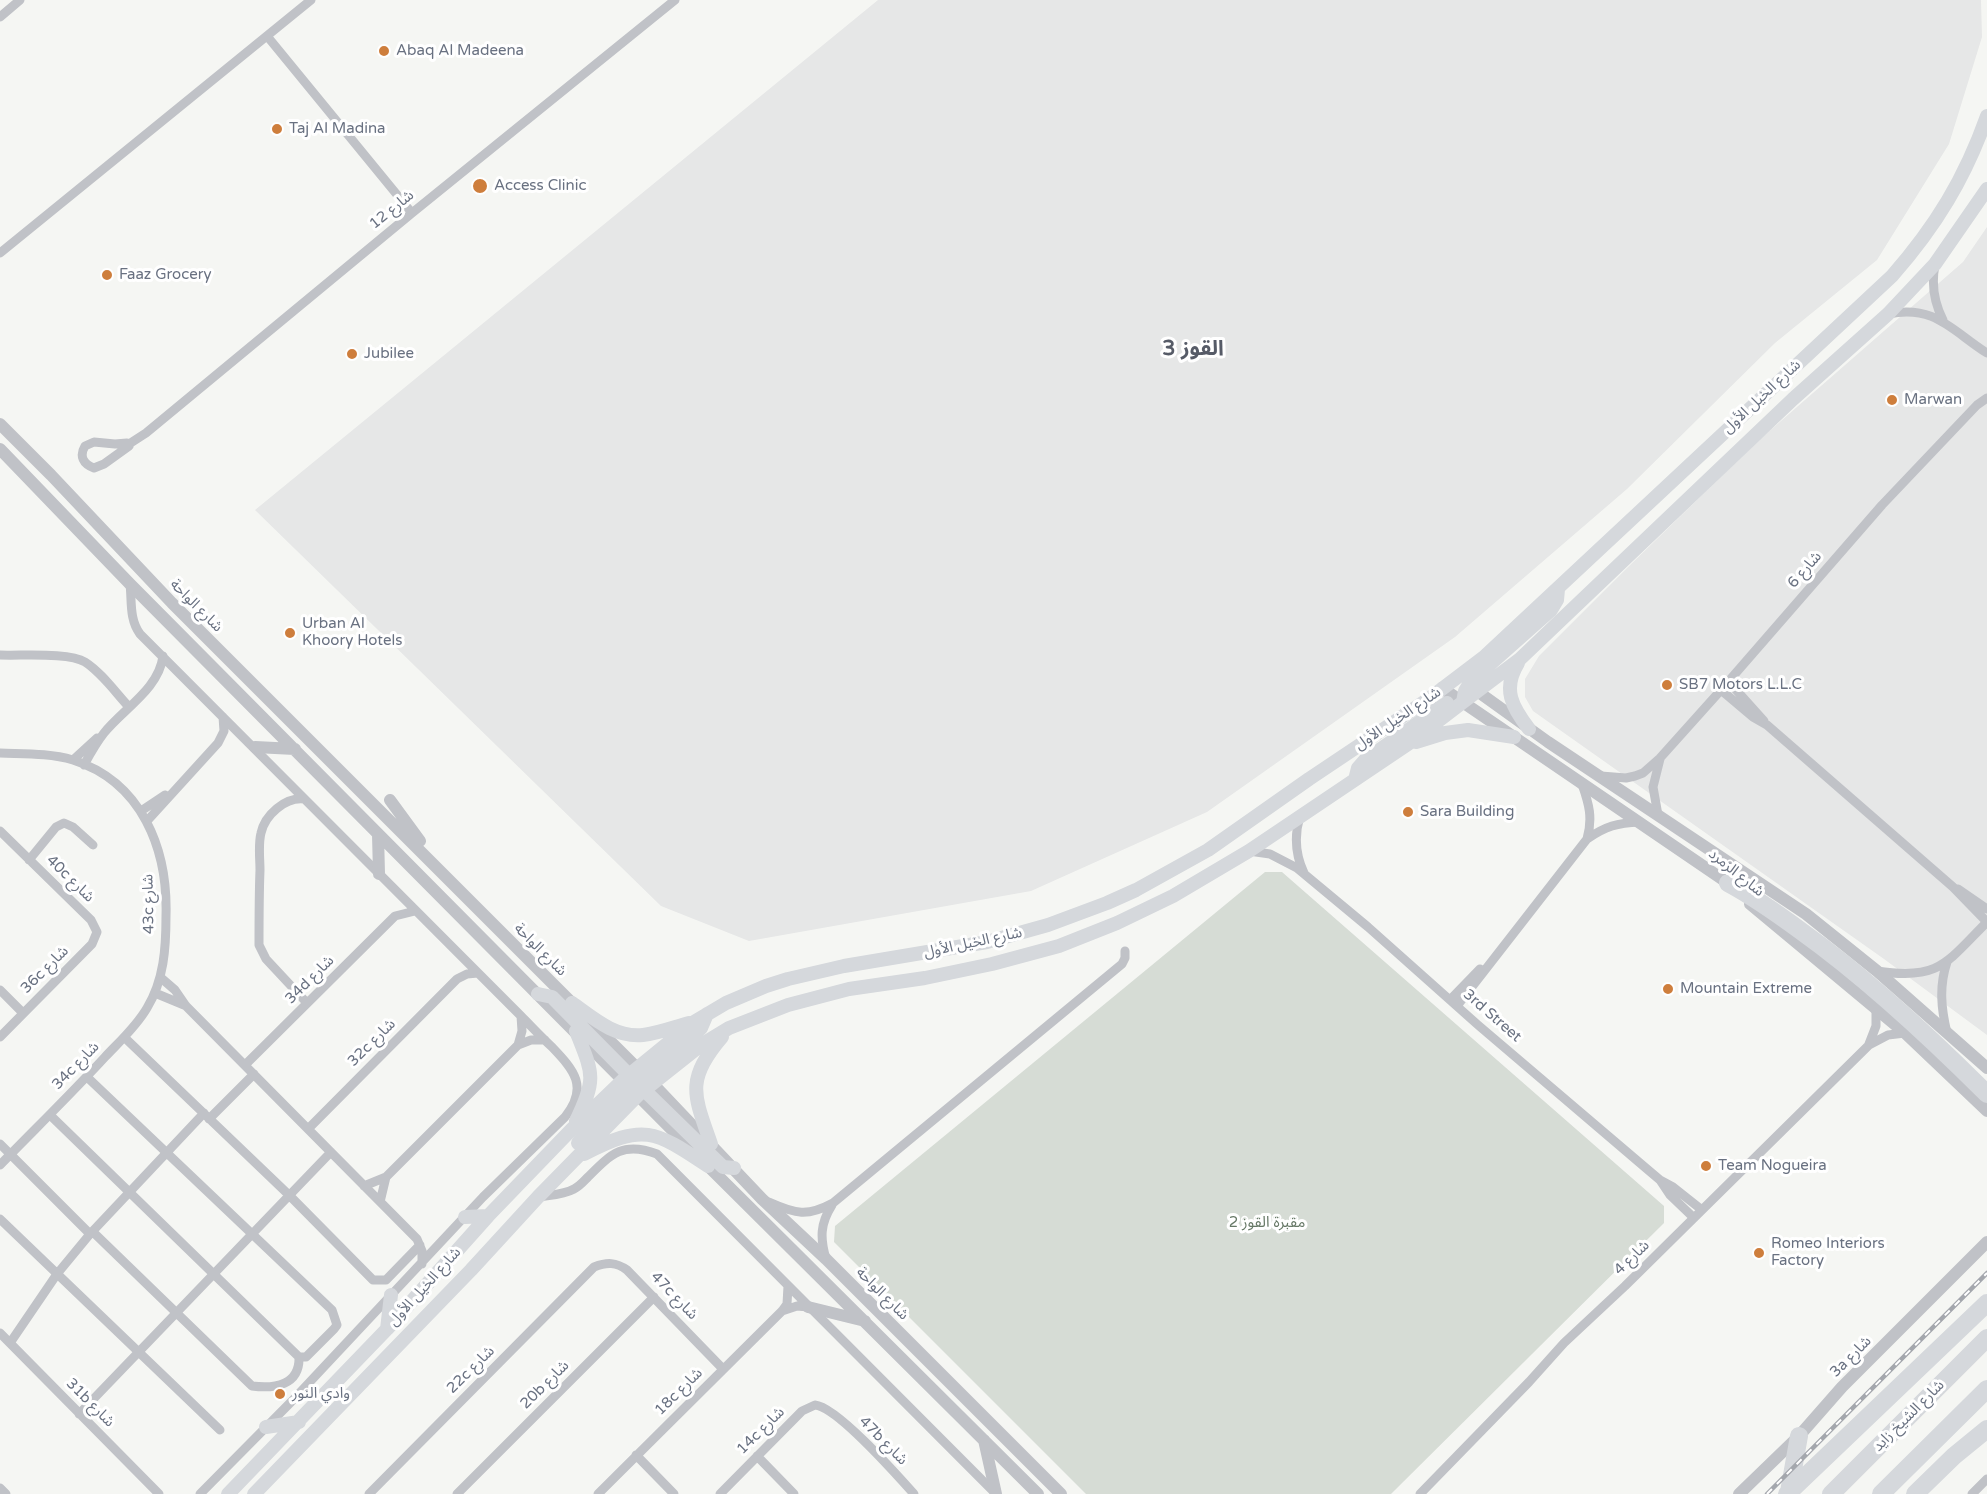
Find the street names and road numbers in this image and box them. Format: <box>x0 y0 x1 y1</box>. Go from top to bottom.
street label: شارع 12 <box>366 187 418 233</box>
street label: شارع الخيل الأول <box>1719 356 1805 438</box>
street label: شارع 6 <box>1784 548 1826 592</box>
street label: شارع الواحة <box>166 576 226 636</box>
street label: شارع الخيل الأول <box>1352 684 1444 754</box>
street label: شارع الزمرد <box>1705 845 1767 901</box>
street label: 40c شارع <box>42 852 98 906</box>
street label: 43c شارع <box>139 874 159 934</box>
street label: شارع الواحة <box>510 920 570 980</box>
street label: شارع الخيل الأول <box>922 924 1024 962</box>
street label: 36c شارع <box>17 942 73 998</box>
street label: 34d شارع <box>282 952 338 1008</box>
street label: 3rd Street <box>1459 986 1525 1046</box>
street label: 32c شارع <box>344 1015 400 1071</box>
street label: 34c شارع <box>49 1038 103 1094</box>
street label: شارع 4 <box>1610 1237 1654 1279</box>
street label: شارع الخيل الأول <box>385 1244 465 1330</box>
street label: شارع الواحة <box>852 1264 912 1324</box>
street label: 47c شارع <box>647 1268 701 1324</box>
street label: 3a شارع <box>1827 1333 1875 1381</box>
street label: 22c شارع <box>443 1342 499 1398</box>
street label: 20b شارع <box>517 1357 573 1413</box>
street label: 18c شارع <box>651 1364 707 1420</box>
street label: 31b شارع <box>62 1375 118 1431</box>
street label: شارع الشيخ زايد <box>1869 1376 1949 1456</box>
street label: 14c شارع <box>733 1403 789 1459</box>
street label: 47b شارع <box>855 1413 911 1469</box>

